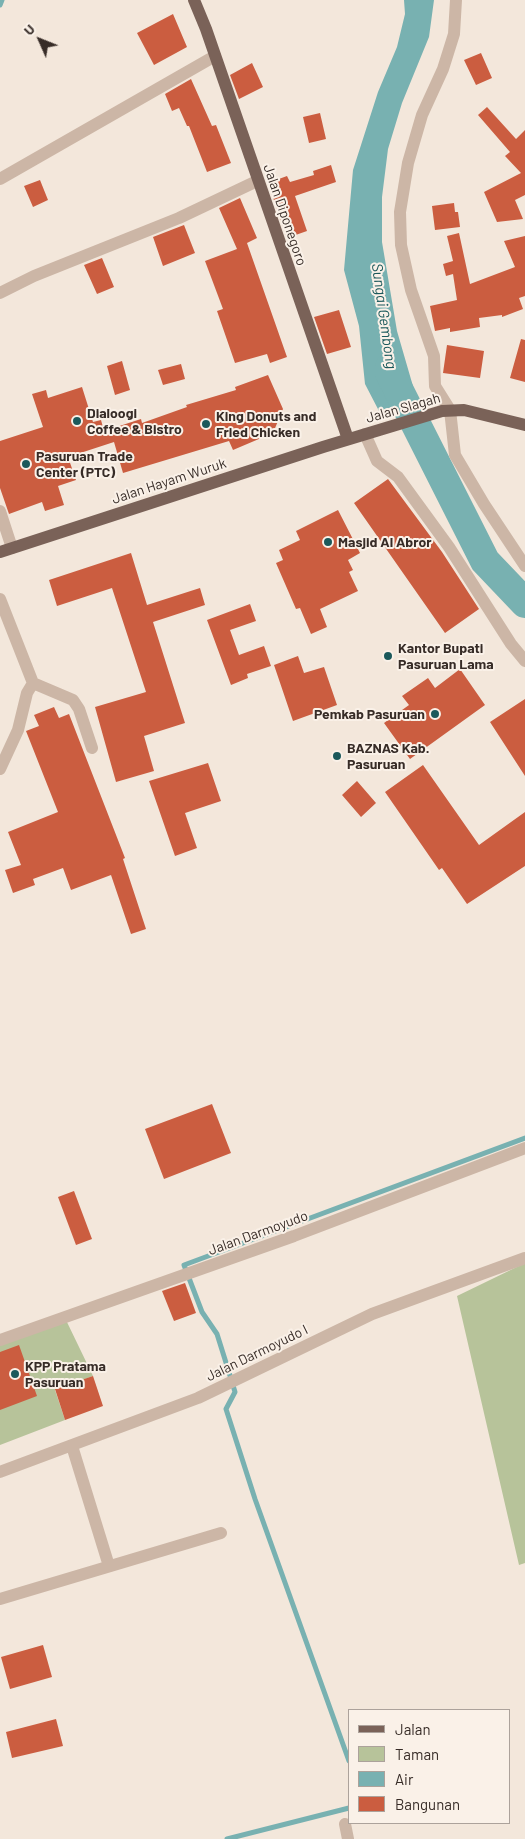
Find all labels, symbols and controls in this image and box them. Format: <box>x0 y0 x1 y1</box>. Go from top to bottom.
north arrow <box>15 15 65 65</box>
text: U <box>20 20 38 38</box>
street label: Jalan Diponegoro <box>260 162 310 268</box>
water label: Sungai Gembong <box>368 262 400 370</box>
street label: Jalan Slagah <box>364 389 442 427</box>
place label: Dialoogi Coffee & Bistro <box>87 405 182 438</box>
place label: King Donuts and Fried Chicken <box>216 408 316 441</box>
marker: Dialoogi Coffee & Bistro <box>71 415 83 427</box>
marker: King Donuts and Fried Chicken <box>200 418 212 430</box>
place label: Pasuruan Trade Center (PTC) <box>36 448 133 481</box>
street label: Jalan Hayam Wuruk <box>110 455 228 507</box>
marker: Pasuruan Trade Center (PTC) <box>20 458 32 470</box>
place label: Masjid Al Abror <box>338 534 432 550</box>
marker: Masjid Al Abror <box>322 536 334 548</box>
place label: Kantor Bupati Pasuruan Lama <box>398 640 494 672</box>
marker: Kantor Bupati Pasuruan Lama <box>382 650 394 662</box>
place label: Pemkab Pasuruan <box>314 706 425 722</box>
marker: Pemkab Pasuruan <box>429 708 441 720</box>
place label: BAZNAS Kab. Pasuruan <box>347 740 429 772</box>
marker: BAZNAS Kab. Pasuruan <box>331 750 343 762</box>
street label: Jalan Darmoyudo <box>206 1207 310 1259</box>
street label: Jalan Darmoyudo I <box>203 1321 311 1385</box>
place label: KPP Pratama Pasuruan <box>25 1358 106 1390</box>
marker: KPP Pratama Pasuruan <box>9 1368 21 1380</box>
legend <box>348 1709 510 1824</box>
text: Jalan <box>395 1720 431 1738</box>
text: Taman <box>395 1745 439 1763</box>
text: Air <box>395 1770 413 1788</box>
text: Bangunan <box>395 1795 460 1813</box>

